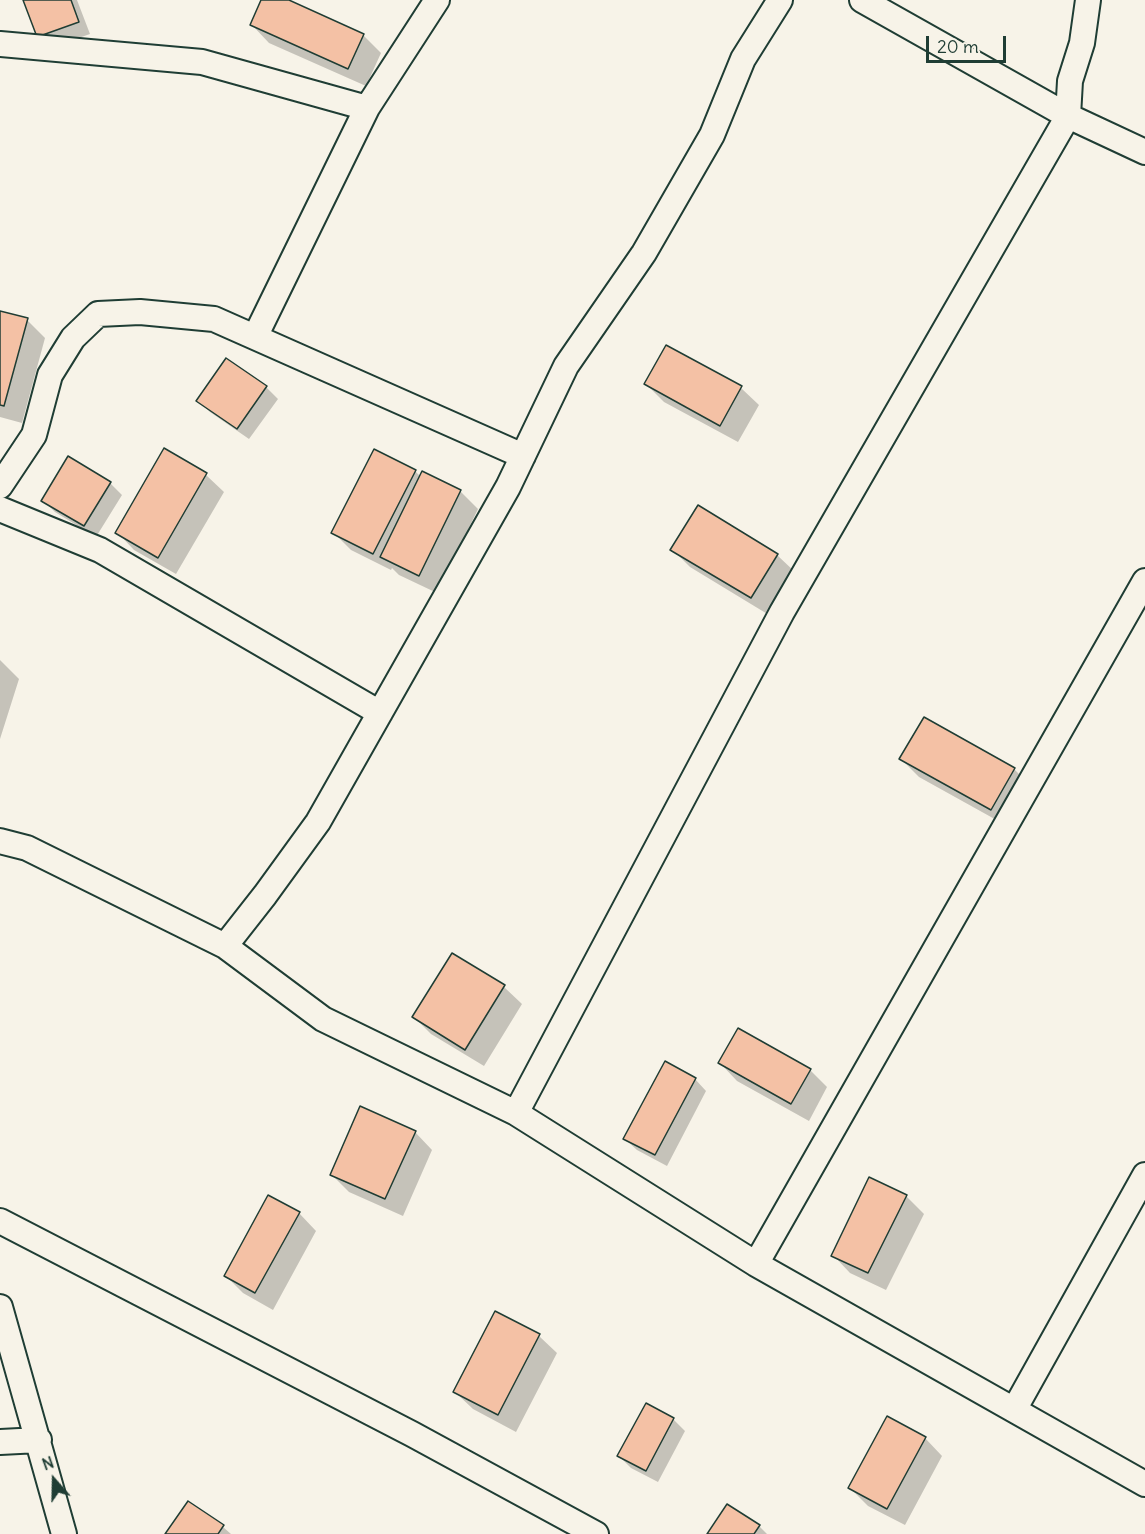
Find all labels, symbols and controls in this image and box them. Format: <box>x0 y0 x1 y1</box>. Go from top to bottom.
scale bar <box>929 24 1008 62</box>
text: 20 m <box>937 35 979 58</box>
north arrow <box>24 1450 84 1510</box>
text: N <box>39 1452 56 1474</box>

